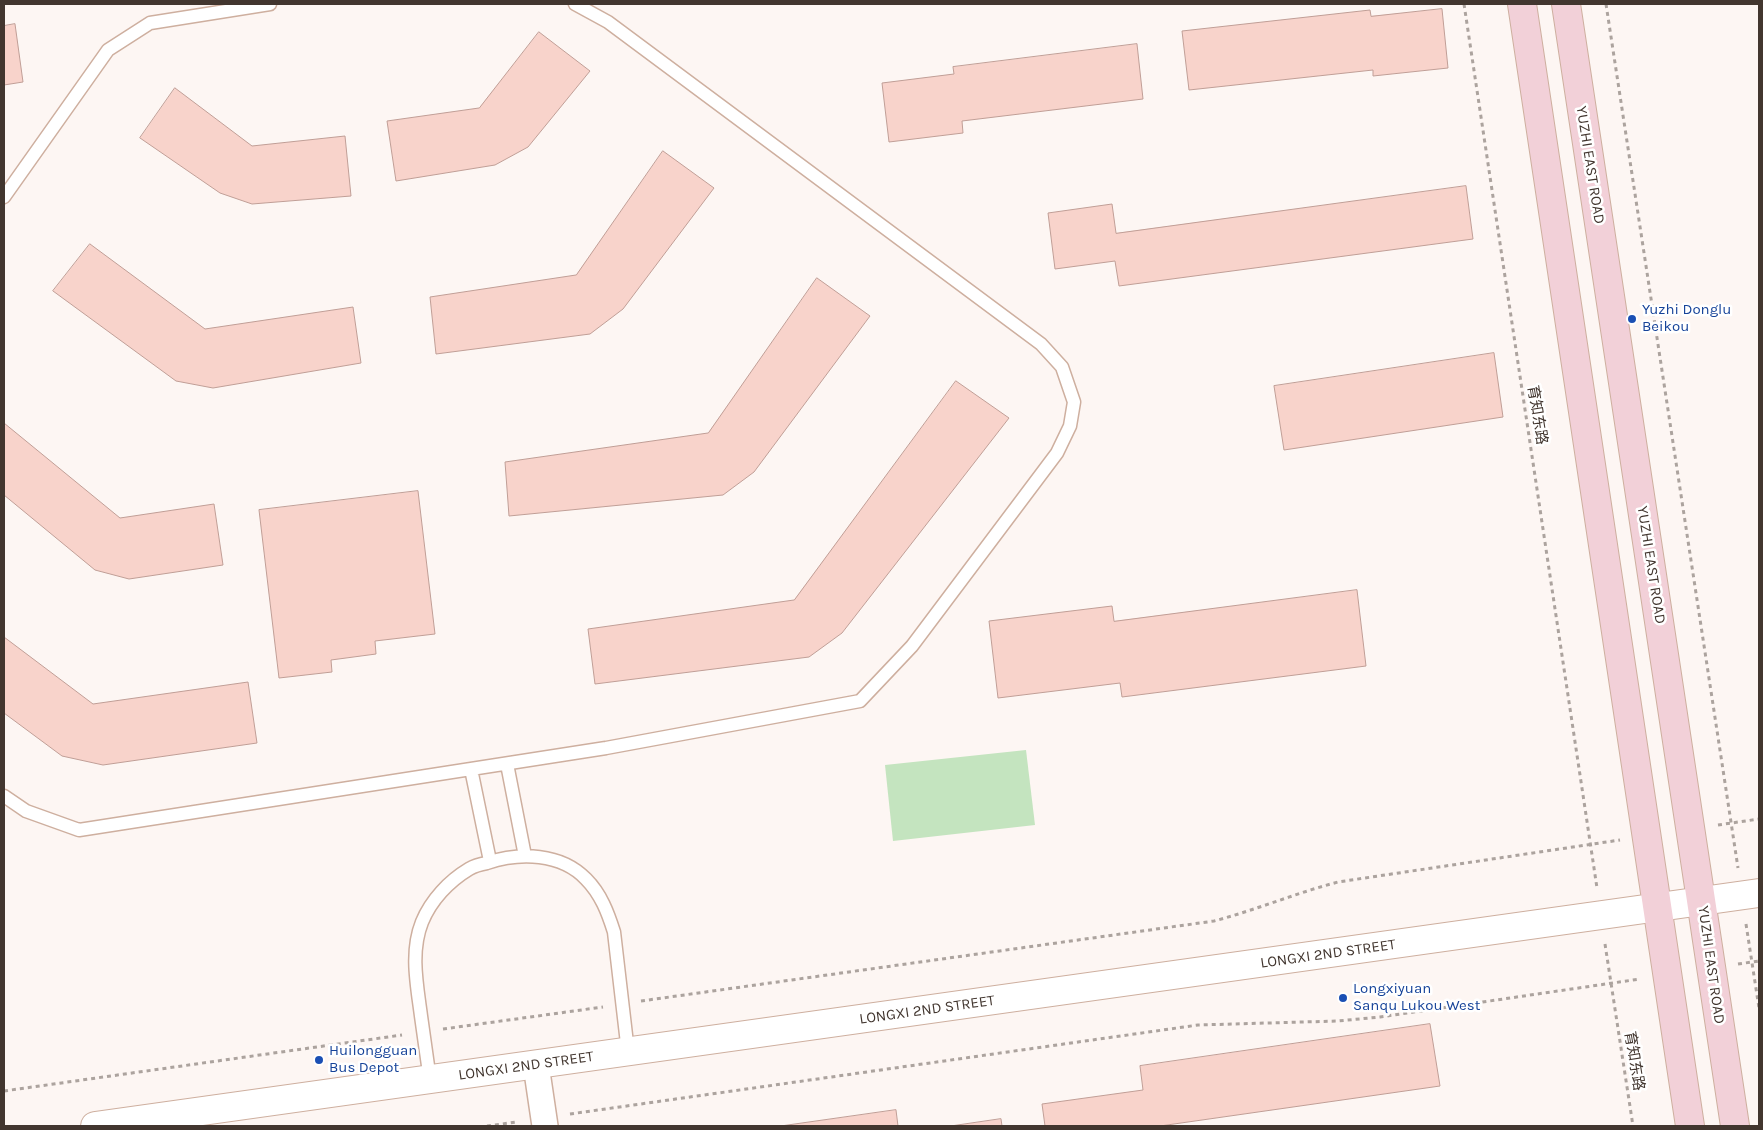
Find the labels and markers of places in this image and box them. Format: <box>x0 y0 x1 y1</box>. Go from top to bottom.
place label: Yuzhi Donglu Beikou <box>1642 301 1731 336</box>
marker: Yuzhi Donglu Beikou <box>1626 313 1638 325</box>
place label: Longxiyuan Sanqu Lukou West <box>1353 980 1480 1015</box>
marker: Longxiyuan Sanqu Lukou West <box>1337 992 1349 1004</box>
place label: Huilongguan Bus Depot <box>329 1042 417 1077</box>
marker: Huilongguan Bus Depot <box>313 1054 325 1066</box>

